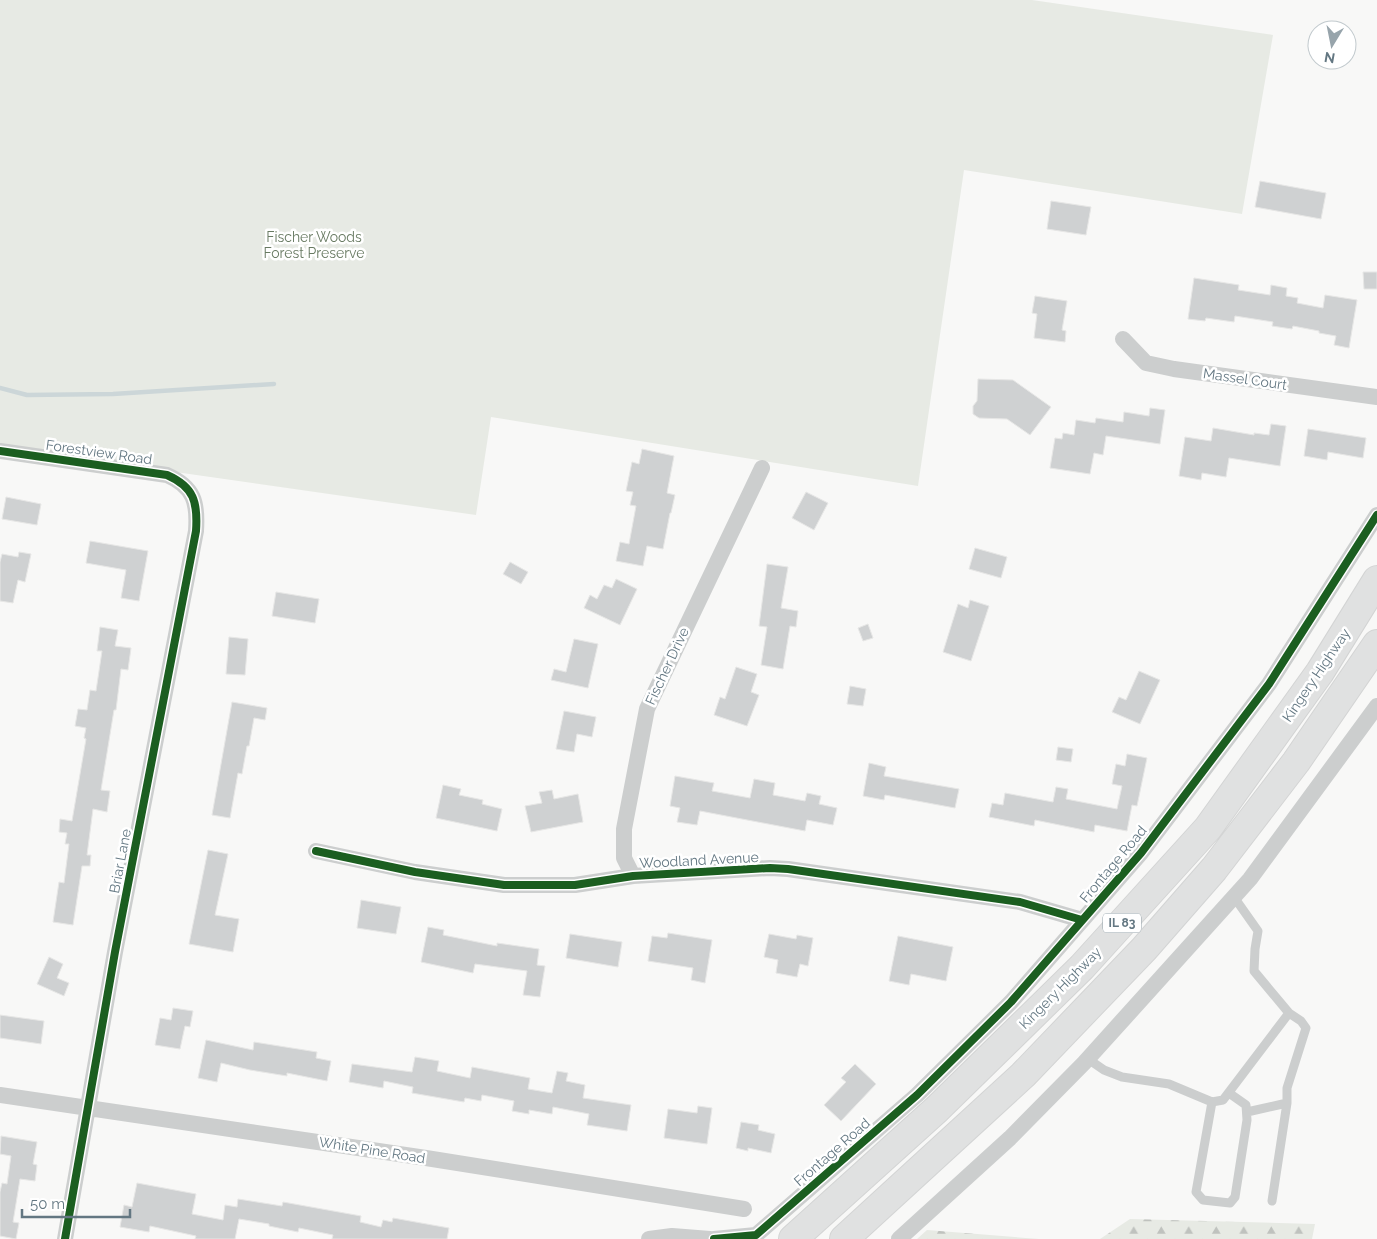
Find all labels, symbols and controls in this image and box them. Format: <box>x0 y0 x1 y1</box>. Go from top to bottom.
north arrow <box>1307 20 1357 70</box>
text: N <box>1323 49 1336 67</box>
park label: Fischer Woods Forest Preserve <box>264 229 364 261</box>
street label: Massel Court <box>1202 365 1288 393</box>
street label: Forestview Road <box>45 437 153 467</box>
street label: Fischer Drive <box>642 625 692 707</box>
street label: Kingery Highway <box>1279 625 1353 725</box>
street label: Frontage Road <box>1076 822 1150 906</box>
street label: Briar Lane <box>106 827 134 895</box>
street label: Woodland Avenue <box>639 849 759 871</box>
road number: IL 83 <box>1103 914 1141 932</box>
street label: Kingery Highway <box>1016 944 1104 1032</box>
street label: Frontage Road <box>791 1115 873 1189</box>
street label: White Pine Road <box>318 1134 426 1166</box>
scale bar <box>22 1186 130 1218</box>
text: 50 m <box>30 1195 65 1213</box>

